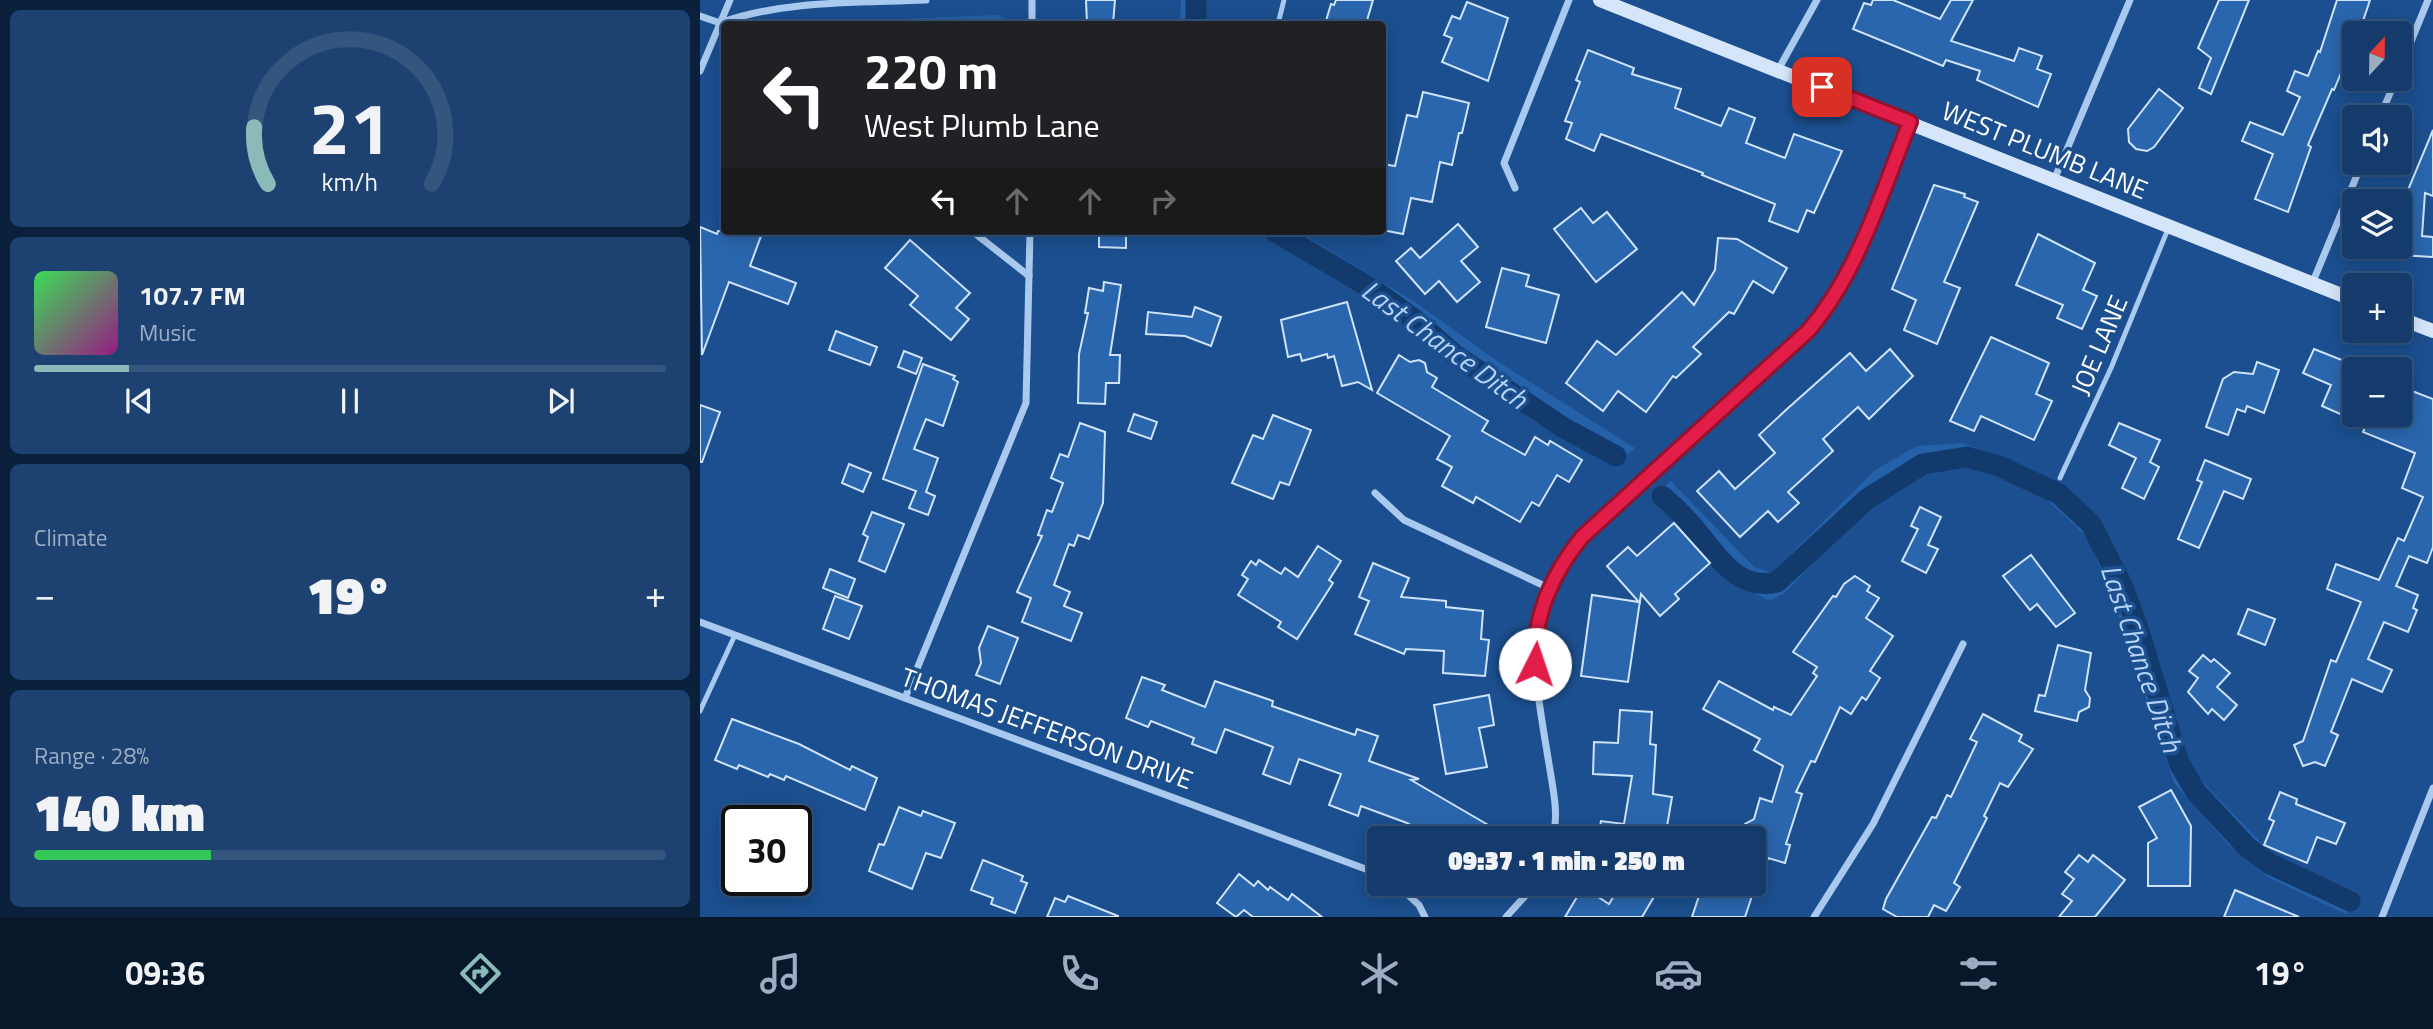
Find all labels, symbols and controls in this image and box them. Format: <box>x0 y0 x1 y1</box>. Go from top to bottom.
north arrow <box>2342 21 2412 91</box>
map controls <box>2342 21 2412 427</box>
text: 220 m <box>864 33 998 108</box>
icon: left <box>749 49 840 140</box>
pin <box>1792 57 1852 117</box>
icon: arrive <box>1803 68 1841 106</box>
text: 21 <box>309 73 391 183</box>
street label: WEST PLUMB LANE <box>1936 91 2154 209</box>
text: West Plumb Lane <box>864 101 1100 149</box>
button: sound <box>2342 105 2412 175</box>
text: km/h <box>322 163 378 201</box>
icon: left <box>925 182 963 220</box>
icon: ahead <box>998 182 1036 220</box>
icon: ahead <box>1071 182 1109 220</box>
icon: right <box>1144 182 1182 220</box>
button: layers <box>2342 189 2412 259</box>
water label: Last Chance Ditch <box>1353 269 1538 420</box>
button: + <box>2342 273 2412 343</box>
text: 107.7 FM <box>139 276 246 315</box>
street label: JOE LANE <box>2061 289 2137 401</box>
text: Music <box>139 315 196 350</box>
button: − <box>2342 357 2412 427</box>
icon: previous <box>120 382 158 420</box>
icon: pause <box>331 382 369 420</box>
icon: next <box>542 382 580 420</box>
text: Climate <box>34 520 107 555</box>
text: 19° <box>307 555 393 634</box>
water label: Last Chance Ditch <box>2090 558 2195 759</box>
text: − <box>34 565 55 623</box>
text: + <box>645 565 666 623</box>
position arrow <box>1498 627 1572 701</box>
street label: THOMAS JEFFERSON DRIVE <box>896 657 1198 799</box>
text: Range · 28% <box>34 738 149 773</box>
text: 140 km <box>34 772 205 851</box>
speed limit sign: 30 <box>721 805 812 896</box>
text: 09:37 · 1 min · 250 m <box>1448 841 1685 880</box>
text: 09:36 <box>125 949 205 997</box>
icon: directions <box>456 949 505 998</box>
icon: music <box>756 949 805 998</box>
icon: phone <box>1055 949 1104 998</box>
icon: climate <box>1355 949 1404 998</box>
icon: car <box>1654 949 1703 998</box>
icon: filters <box>1954 949 2003 998</box>
text: 19° <box>2254 949 2308 997</box>

